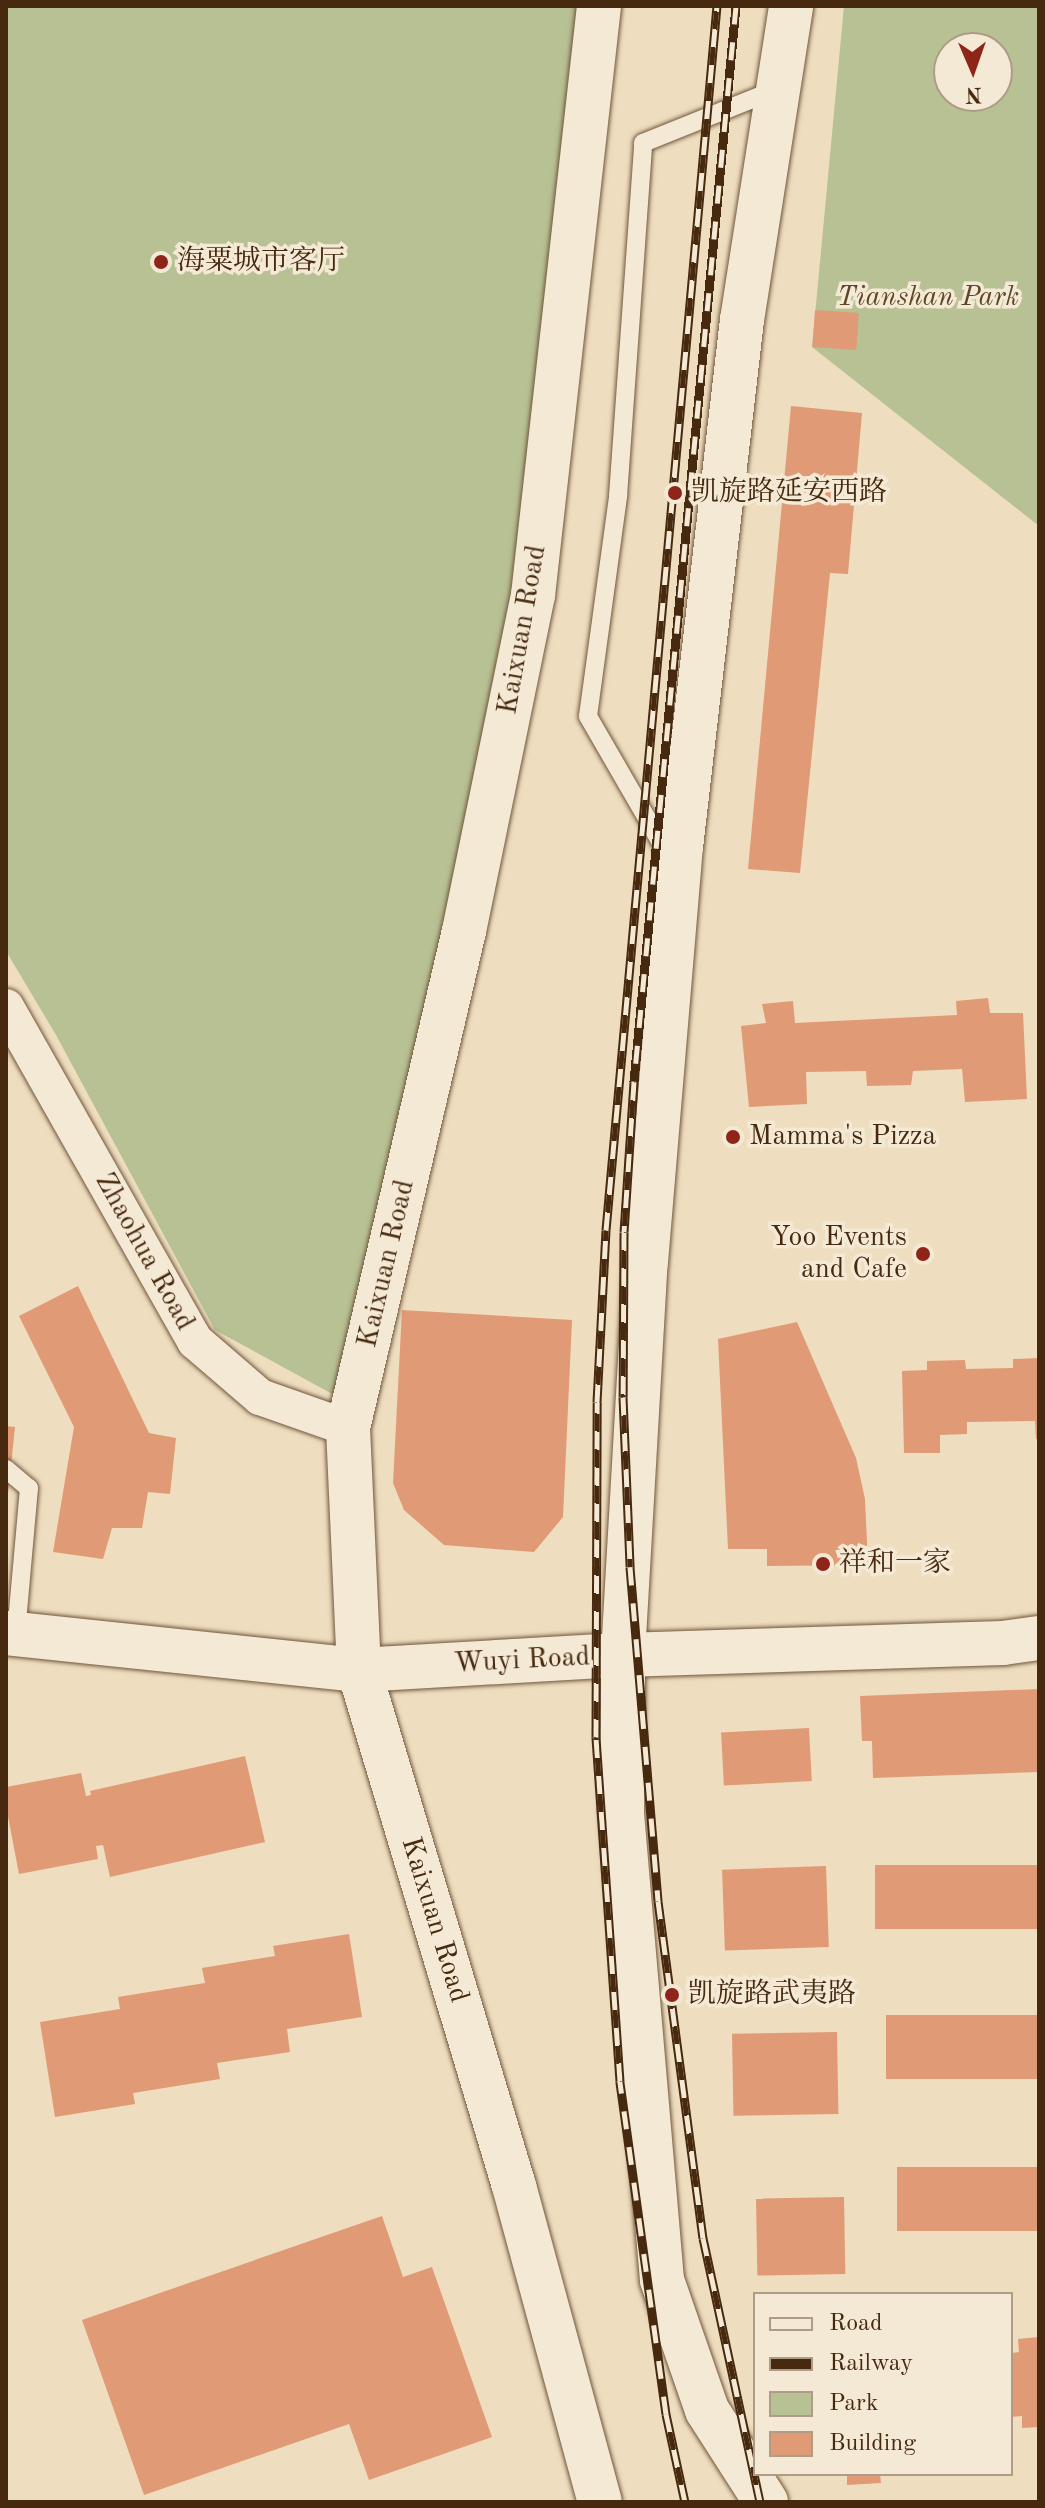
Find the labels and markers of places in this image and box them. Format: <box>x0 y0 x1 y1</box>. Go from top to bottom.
place label: 海粟城市客厅 <box>177 245 345 279</box>
marker: 海粟城市客厅 <box>152 253 170 271</box>
place label: 凯旋路延安西路 <box>691 476 887 510</box>
marker: 凯旋路延安西路 <box>666 484 684 502</box>
place label: Mamma's Pizza <box>749 1120 936 1154</box>
marker: Mamma's Pizza <box>724 1128 742 1146</box>
place label: Yoo Events and Cafe <box>770 1221 907 1287</box>
marker: Yoo Events and Cafe <box>914 1245 932 1263</box>
place label: 祥和一家 <box>839 1547 951 1581</box>
marker: 祥和一家 <box>814 1555 832 1573</box>
place label: 凯旋路武夷路 <box>688 1978 856 2012</box>
marker: 凯旋路武夷路 <box>663 1986 681 2004</box>

